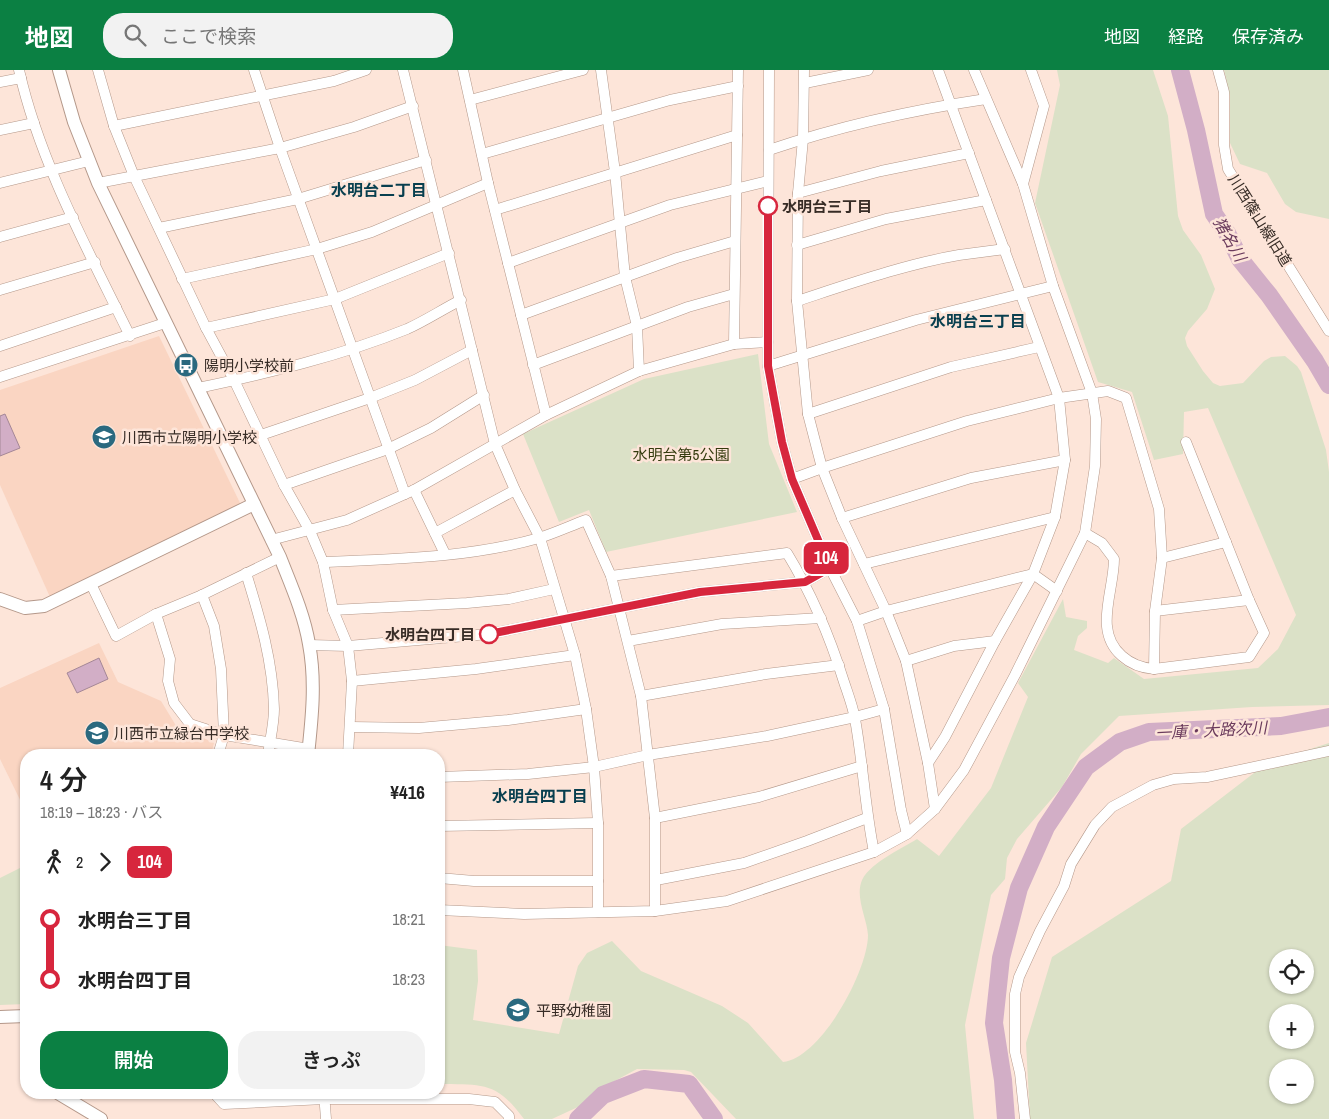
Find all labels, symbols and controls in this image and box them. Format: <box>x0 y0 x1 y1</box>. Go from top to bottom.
search box <box>103 13 453 58</box>
text: 地図 <box>25 21 73 53</box>
icon: search <box>121 21 149 49</box>
text: ここで検索 <box>161 23 256 49</box>
text: 地図 <box>1104 24 1140 49</box>
text: 経路 <box>1168 24 1204 49</box>
text: 保存済み <box>1232 24 1304 49</box>
street label: 川西篠山線旧道 <box>1223 170 1297 270</box>
district label: 水明台二丁目 <box>331 179 427 201</box>
marker: 水明台三丁目 <box>758 196 778 216</box>
place label: 水明台三丁目 <box>782 196 872 217</box>
water label: 猪名川 <box>1208 213 1253 267</box>
district label: 水明台三丁目 <box>930 310 1026 332</box>
bus stop icon: 陽明小学校前 <box>173 352 199 378</box>
place label: 陽明小学校前 <box>204 355 294 376</box>
school or university icon: 川西市立陽明小学校 <box>91 424 117 450</box>
place label: 川西市立陽明小学校 <box>122 427 257 448</box>
park label: 水明台第5公園 <box>633 444 729 465</box>
line badge: 104 <box>797 542 855 574</box>
text: 104 <box>814 545 838 570</box>
place label: 水明台四丁目 <box>385 624 475 645</box>
marker: 水明台四丁目 <box>479 624 499 644</box>
water label: 一庫・大路次川 <box>1154 716 1269 744</box>
school or university icon: 川西市立緑台中学校 <box>84 720 110 746</box>
place label: 川西市立緑台中学校 <box>114 723 249 744</box>
text: 4 分 <box>40 761 87 799</box>
text: ¥416 <box>390 779 425 805</box>
district label: 水明台四丁目 <box>492 785 588 807</box>
text: 18:19 – 18:23 · バス <box>40 801 163 823</box>
icon: walk <box>40 848 68 876</box>
icon: forward <box>91 848 119 876</box>
text: 104 <box>137 849 162 874</box>
text: 2 <box>76 851 83 873</box>
text: 水明台三丁目 <box>78 907 192 933</box>
text: 18:21 <box>392 908 425 930</box>
map controls <box>1269 949 1314 1104</box>
button: locate <box>1269 949 1314 994</box>
text: 水明台四丁目 <box>78 967 192 993</box>
text: 18:23 <box>392 968 425 990</box>
school or university icon: 平野幼稚園 <box>505 997 531 1023</box>
place label: 平野幼稚園 <box>536 1000 611 1021</box>
button: + <box>1269 1004 1314 1049</box>
button: 開始 <box>40 1031 228 1089</box>
button: きっぷ <box>238 1031 425 1089</box>
button: − <box>1269 1059 1314 1104</box>

